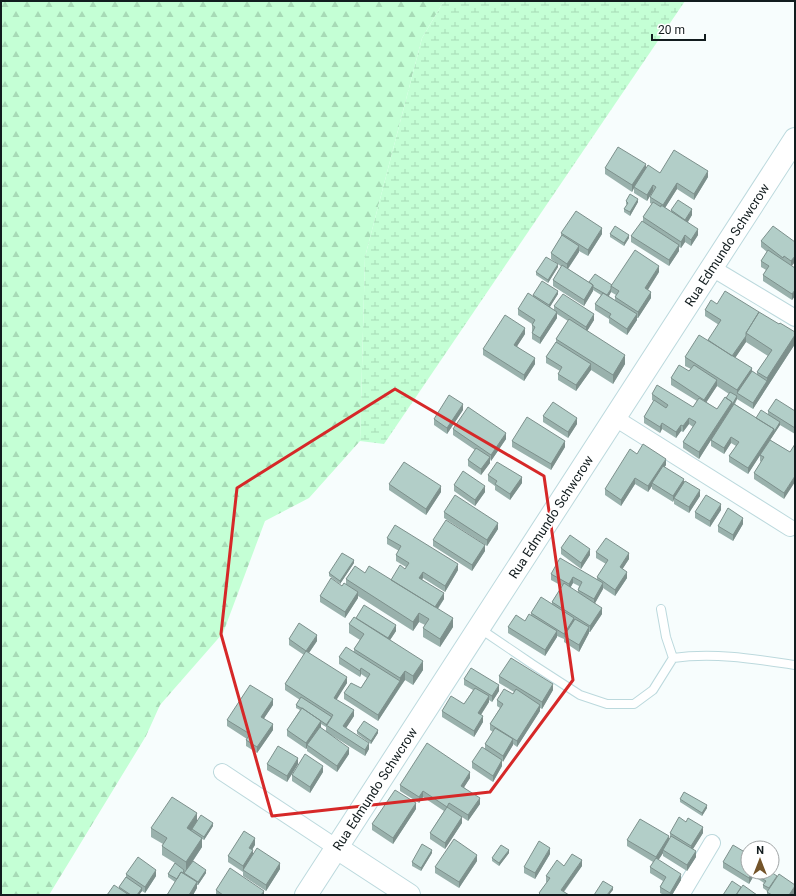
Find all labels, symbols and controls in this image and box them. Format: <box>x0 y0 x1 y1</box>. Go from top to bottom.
scale bar <box>652 16 705 42</box>
text: 20 m <box>658 23 685 37</box>
street label: Rua Edmundo Schwcrow <box>682 181 772 309</box>
street label: Rua Edmundo Schwcrow <box>506 453 596 581</box>
street label: Rua Edmundo Schwcrow <box>330 725 420 853</box>
north arrow <box>740 840 780 880</box>
text: N <box>756 844 764 857</box>

